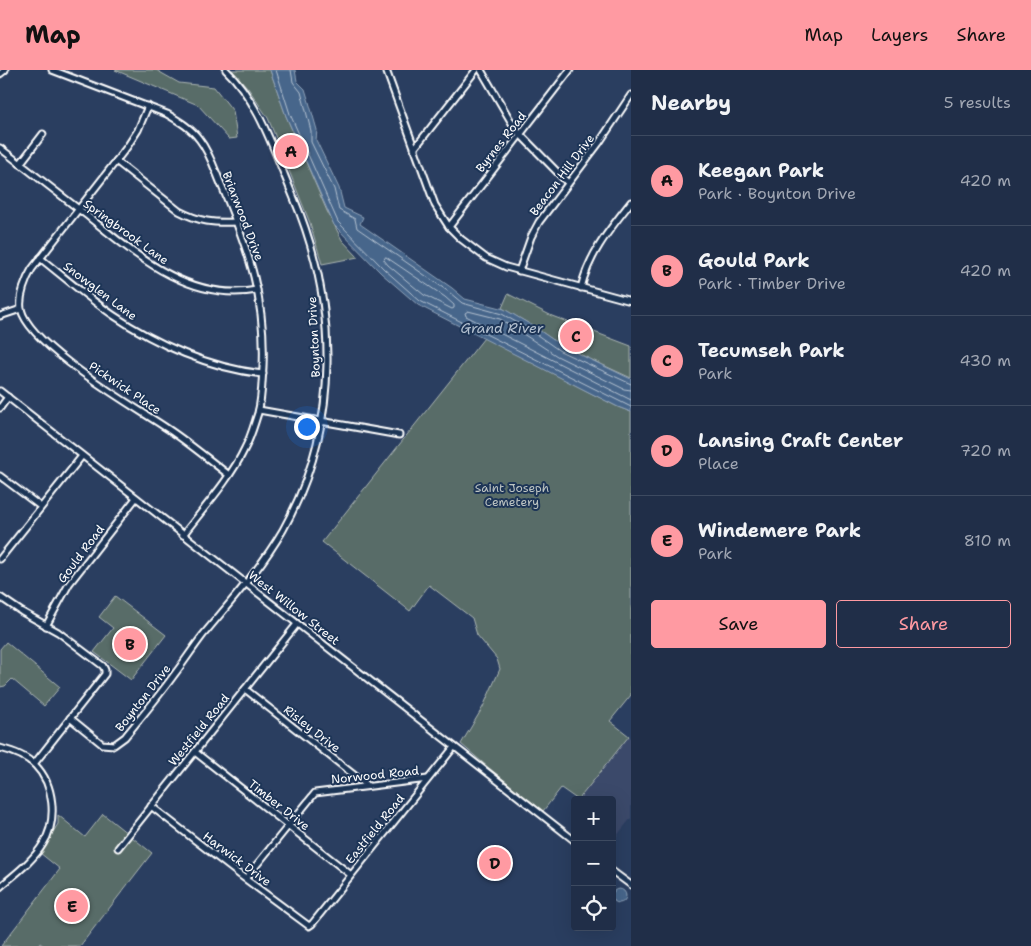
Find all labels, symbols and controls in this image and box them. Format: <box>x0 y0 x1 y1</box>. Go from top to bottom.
text: Map <box>25 19 81 51</box>
text: Map <box>805 23 843 47</box>
text: Layers <box>871 23 928 47</box>
text: Share <box>956 23 1006 47</box>
text: Nearby <box>651 89 731 117</box>
text: 5 results <box>944 92 1011 113</box>
street label: Byrnes Road <box>472 108 530 176</box>
street label: Beacon Hill Drive <box>526 131 598 219</box>
pin: A <box>275 132 307 170</box>
text: Keegan Park <box>698 158 824 183</box>
street label: Briarwood Drive <box>219 169 267 263</box>
text: A <box>661 170 673 191</box>
text: 420 m <box>960 170 1011 191</box>
text: Park · Boynton Drive <box>698 183 856 204</box>
street label: Springbrook Lane <box>80 196 172 268</box>
text: Gould Park <box>698 248 810 273</box>
street label: Snowglen Lane <box>60 258 140 324</box>
text: B <box>662 260 672 281</box>
text: 420 m <box>960 260 1011 281</box>
text: Park · Timber Drive <box>698 273 846 294</box>
street label: Boynton Drive <box>304 296 324 378</box>
pin: C <box>560 317 592 355</box>
water label: Grand River <box>461 319 544 337</box>
text: Tecumseh Park <box>698 338 845 363</box>
text: C <box>662 350 672 371</box>
text: 430 m <box>960 350 1011 371</box>
street label: Pickwick Place <box>86 358 164 418</box>
text: Park <box>698 363 732 384</box>
your location <box>294 414 320 440</box>
text: Lansing Craft Center <box>698 428 903 453</box>
text: D <box>661 440 673 461</box>
text: 720 m <box>960 440 1011 461</box>
text: Place <box>698 453 739 474</box>
park label: Saint Joseph Cemetery <box>475 480 549 510</box>
text: Windemere Park <box>698 518 861 543</box>
street label: Gould Road <box>54 521 108 586</box>
text: E <box>662 530 672 551</box>
text: 810 m <box>964 530 1011 551</box>
text: Park <box>698 543 732 564</box>
street label: West Willow Street <box>245 567 343 649</box>
button: Save <box>651 600 826 648</box>
button: Share <box>836 600 1011 648</box>
pin: B <box>114 625 146 663</box>
street label: Boynton Drive <box>112 661 174 735</box>
street label: Westfield Road <box>165 690 233 769</box>
street label: Risley Drive <box>280 702 344 756</box>
street label: Norwood Road <box>330 762 420 788</box>
street label: Timber Drive <box>245 776 313 834</box>
street label: Eastfield Road <box>342 791 408 867</box>
map controls <box>571 796 616 931</box>
button: + <box>571 796 616 841</box>
street label: Harwick Drive <box>200 828 274 890</box>
button: − <box>571 841 616 886</box>
pin: D <box>479 844 511 882</box>
button: locate <box>571 886 616 931</box>
pin: E <box>56 887 88 925</box>

